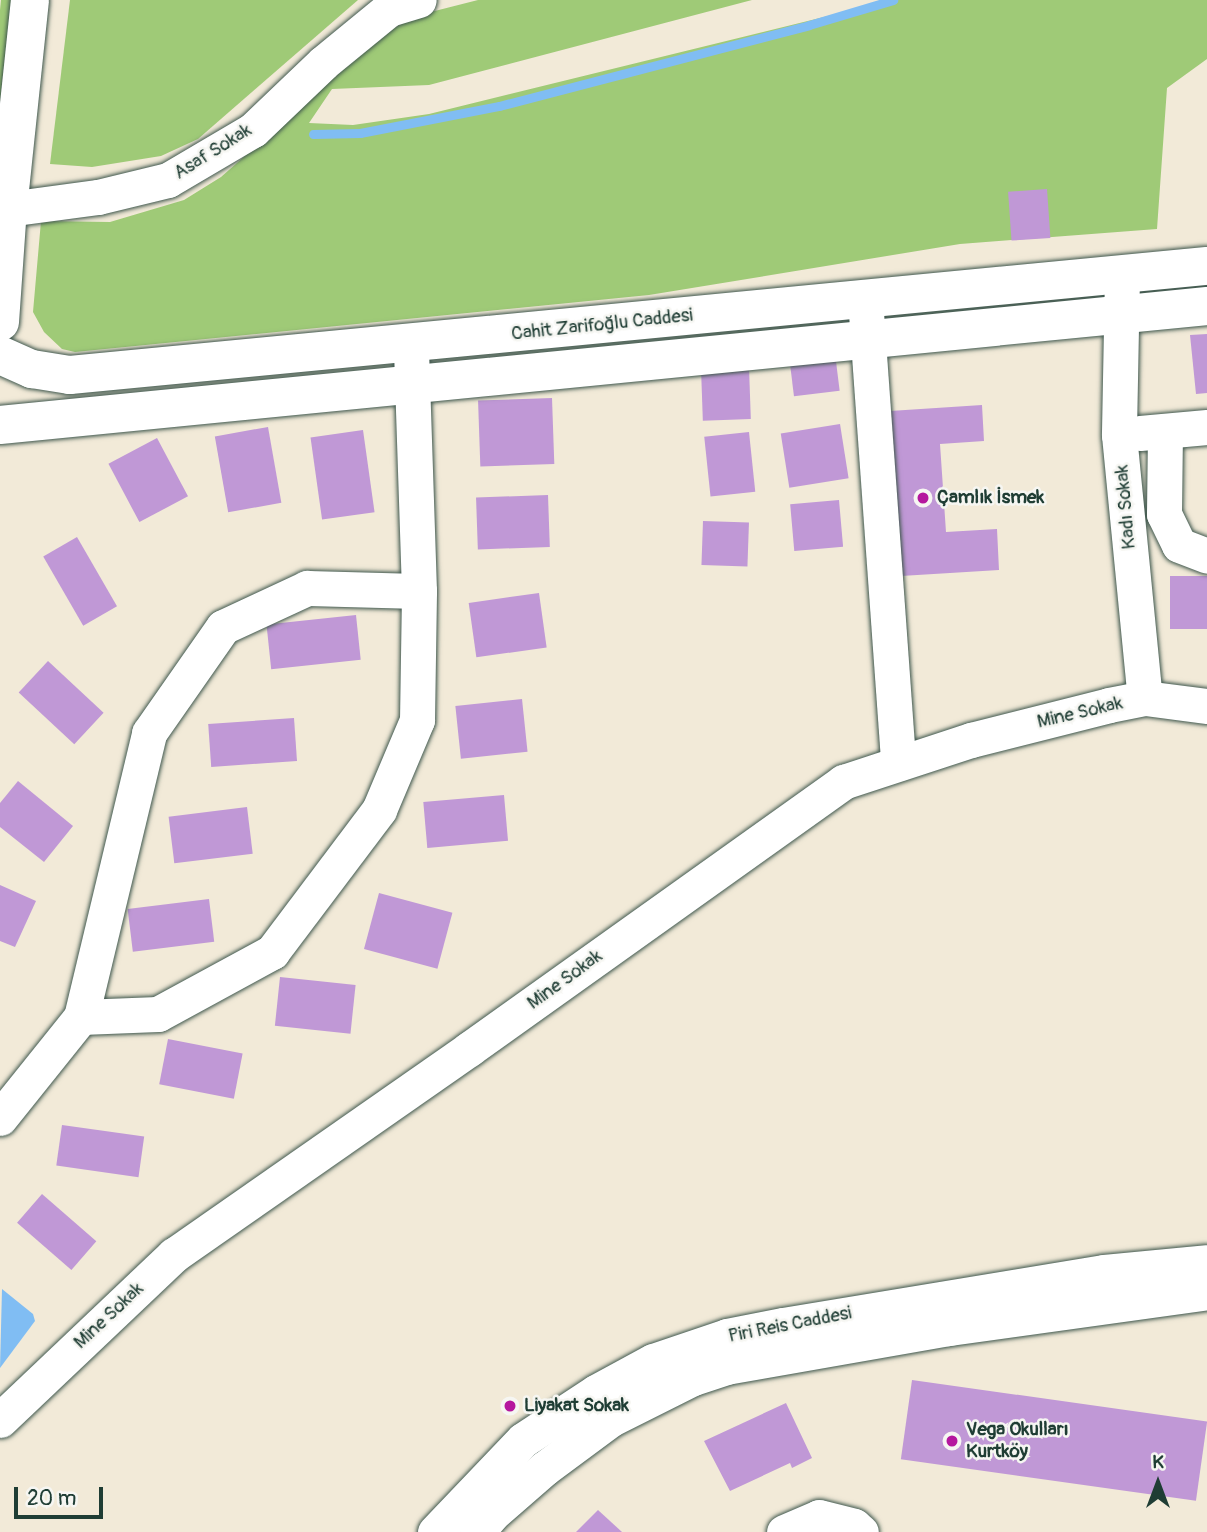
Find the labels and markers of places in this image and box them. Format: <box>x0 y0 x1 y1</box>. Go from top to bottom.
place label: Çamlık İsmek <box>937 487 1044 509</box>
marker: Çamlık İsmek <box>915 490 931 506</box>
place label: Liyakat Sokak <box>524 1395 629 1417</box>
marker: Liyakat Sokak <box>502 1398 518 1414</box>
place label: Vega Okulları Kurtköy <box>966 1419 1069 1463</box>
marker: Vega Okulları Kurtköy <box>944 1433 960 1449</box>

